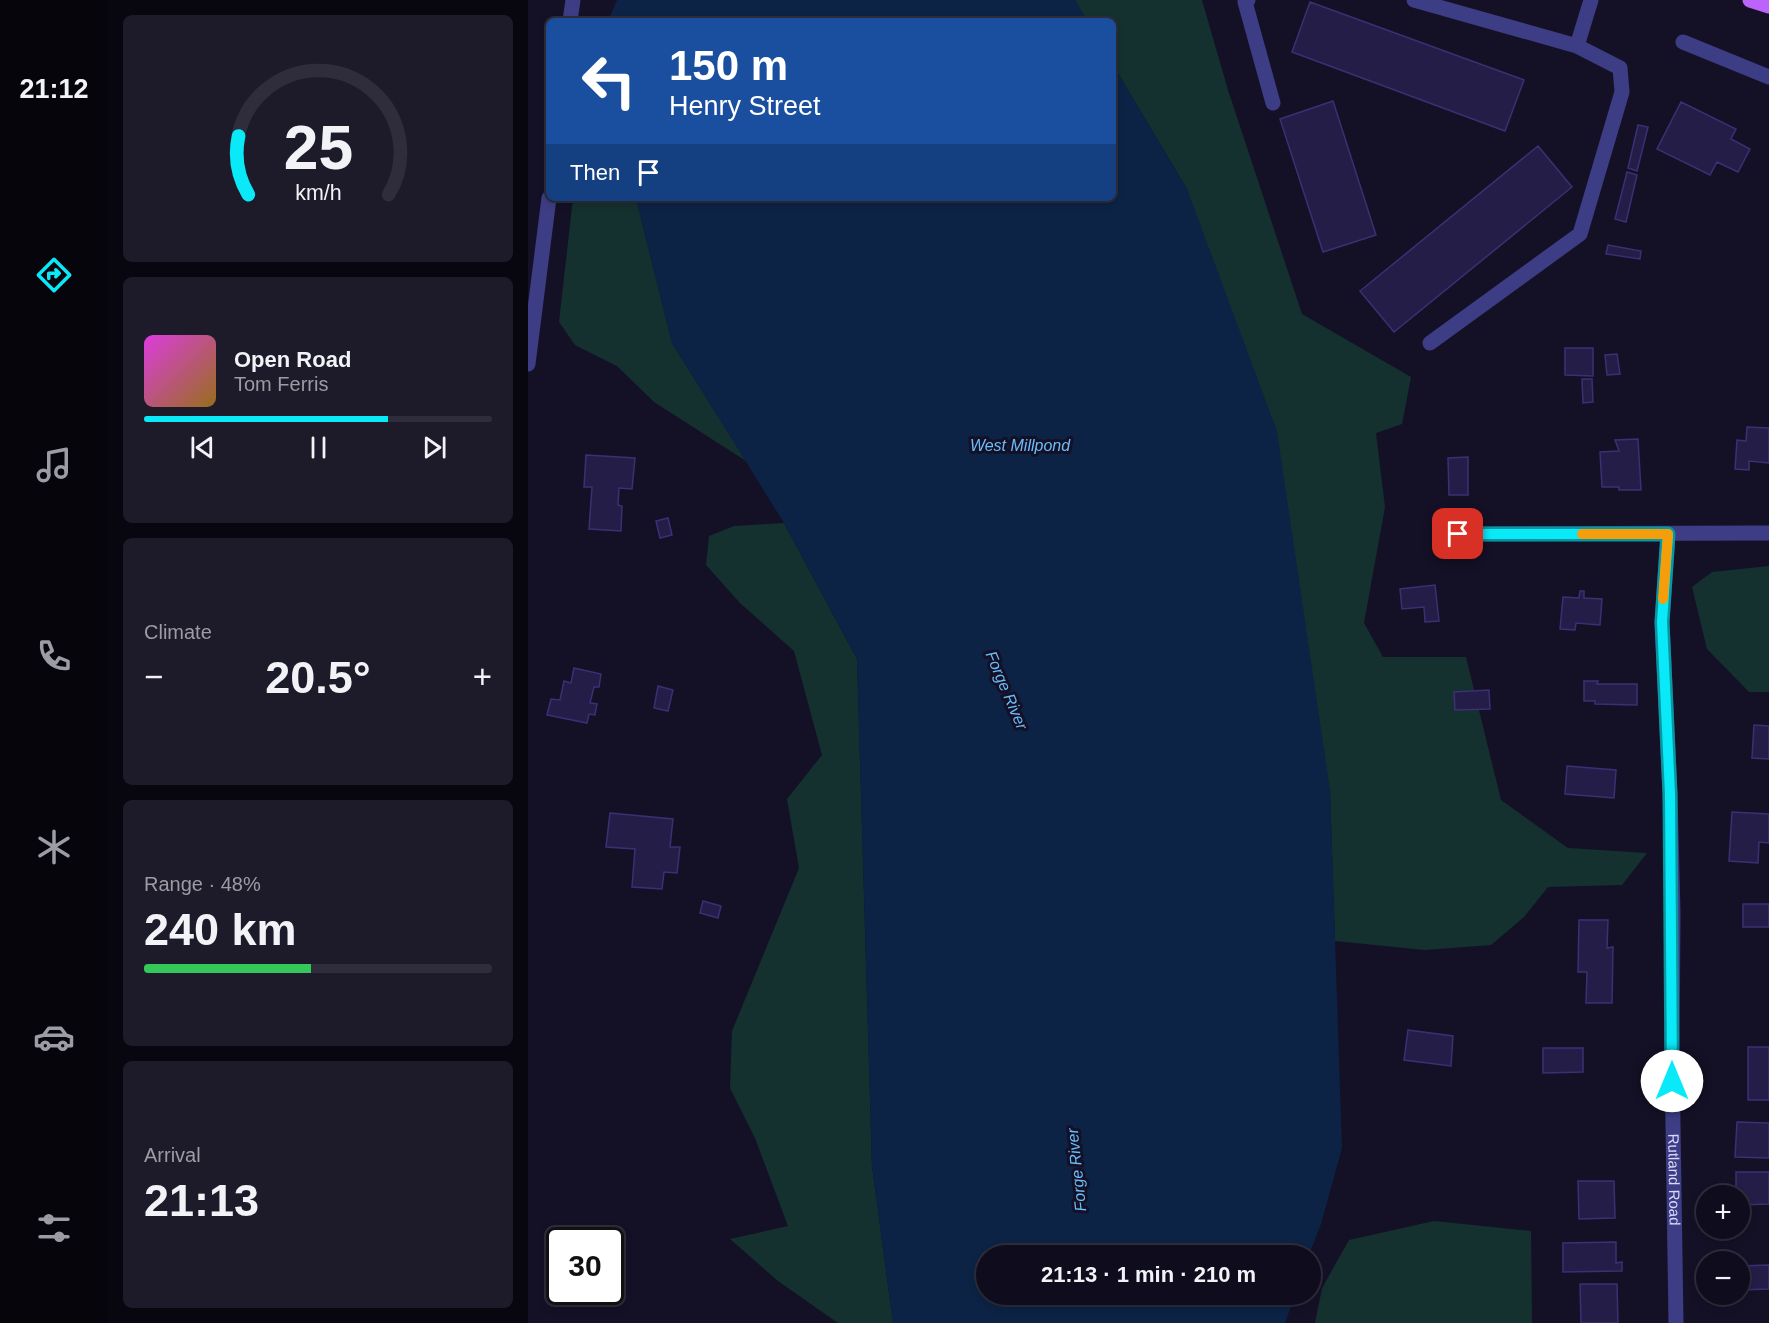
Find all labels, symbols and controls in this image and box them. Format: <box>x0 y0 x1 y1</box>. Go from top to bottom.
icon: left <box>570 42 648 120</box>
text: 150 m <box>669 42 788 89</box>
text: 21:12 <box>19 74 89 104</box>
text: Henry Street <box>669 91 821 121</box>
text: 25 <box>283 113 353 182</box>
icon: arrive <box>632 156 665 189</box>
text: Then <box>570 160 620 185</box>
text: km/h <box>295 182 341 206</box>
icon: directions <box>33 254 75 296</box>
text: Open Road <box>234 347 351 372</box>
text: Tom Ferris <box>234 373 328 395</box>
icon: previous <box>186 431 219 464</box>
icon: pause <box>302 431 335 464</box>
icon: next <box>418 431 451 464</box>
water label: West Millpond <box>970 437 1071 454</box>
icon: music <box>33 444 75 486</box>
pin <box>1432 508 1483 559</box>
icon: arrive <box>1441 517 1474 550</box>
text: Climate <box>144 621 212 643</box>
icon: phone <box>33 635 75 677</box>
water label: Forge River <box>982 648 1031 733</box>
text: 20.5° <box>265 652 371 703</box>
text: − <box>144 658 163 695</box>
text: + <box>473 658 492 695</box>
icon: climate <box>33 826 75 868</box>
text: Range · 48% <box>144 873 261 895</box>
text: 240 km <box>144 904 297 955</box>
icon: car <box>33 1016 75 1058</box>
position arrow <box>1640 1049 1704 1113</box>
water label: Forge River <box>1064 1127 1089 1212</box>
street label: Rutland Road <box>1665 1134 1684 1226</box>
text: Arrival <box>144 1144 201 1166</box>
text: 21:13 <box>144 1175 259 1226</box>
map controls <box>1696 1185 1750 1305</box>
button: + <box>1696 1185 1750 1239</box>
icon: filters <box>33 1207 75 1249</box>
speed limit sign: 30 <box>546 1227 624 1305</box>
button: − <box>1696 1251 1750 1305</box>
text: 21:13 · 1 min · 210 m <box>1041 1262 1256 1287</box>

